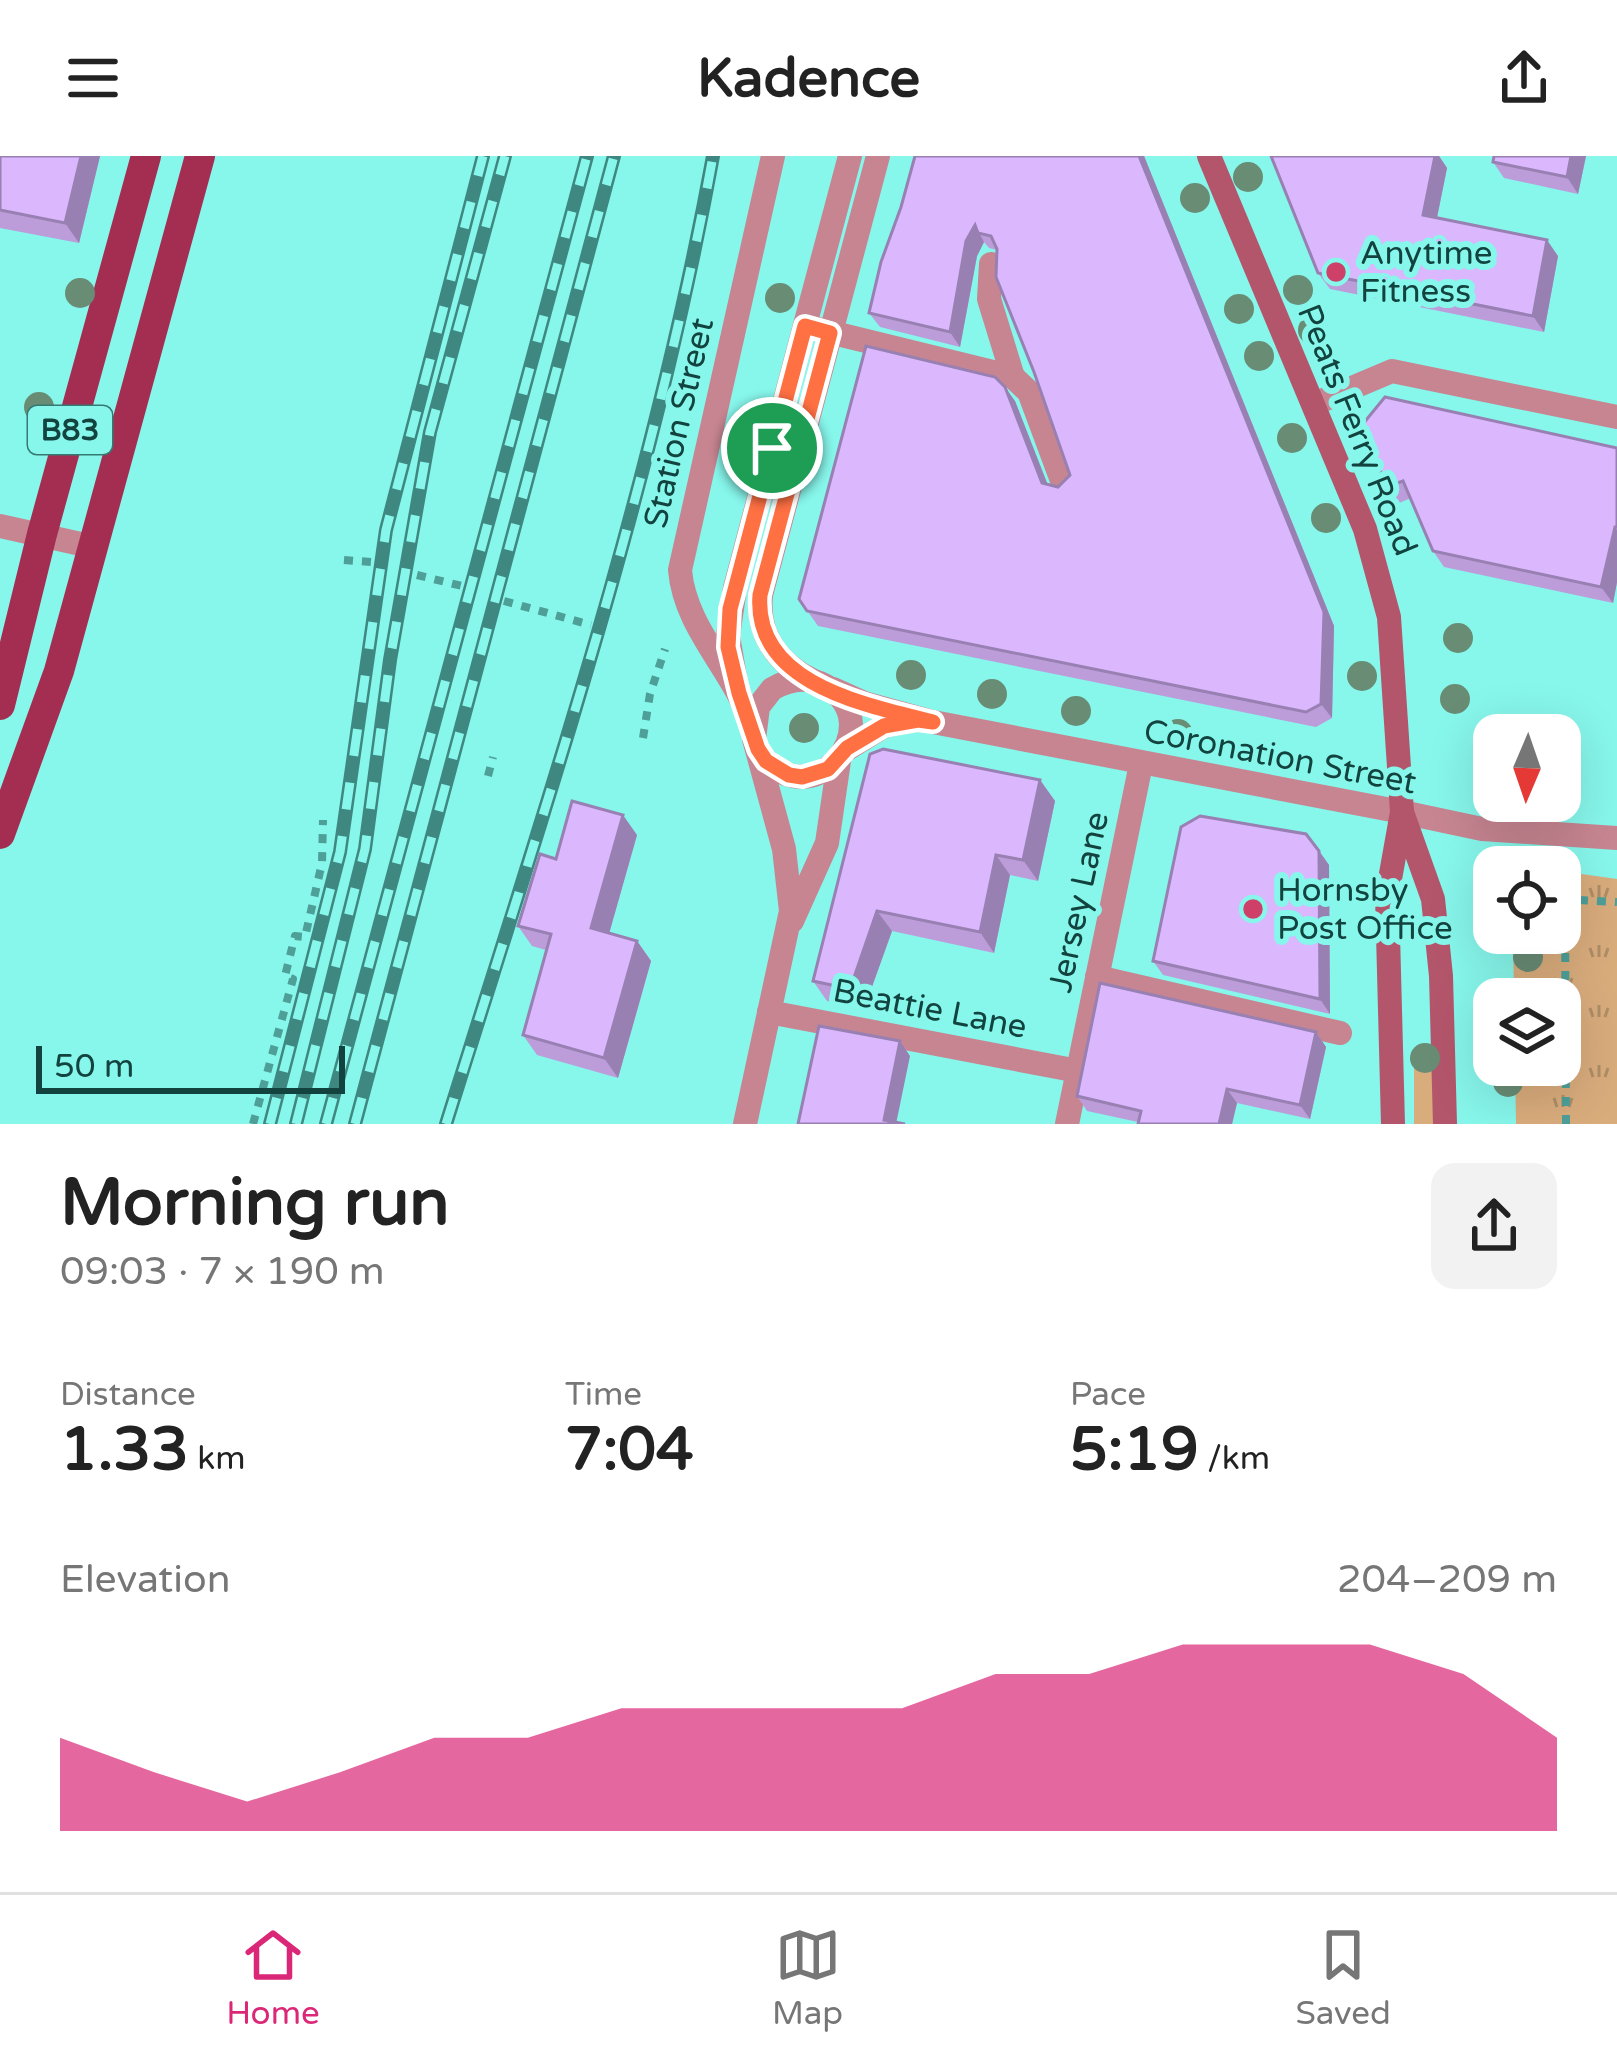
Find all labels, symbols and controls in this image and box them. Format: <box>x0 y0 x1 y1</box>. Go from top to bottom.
icon: menu <box>60 45 126 111</box>
icon: share <box>1491 45 1557 111</box>
text: Kadence <box>697 46 920 111</box>
place label: Anytime Fitness <box>1360 234 1492 311</box>
marker: Anytime Fitness <box>1323 259 1349 285</box>
street label: Peats Ferry Road <box>1289 299 1425 561</box>
street label: Station Street <box>636 314 722 532</box>
pin <box>721 397 823 499</box>
road number: B83 <box>28 406 112 454</box>
icon: arrive <box>739 415 805 481</box>
street label: Coronation Street <box>1140 711 1420 803</box>
north arrow <box>1473 714 1581 822</box>
map controls <box>1473 714 1581 1086</box>
street label: Jersey Lane <box>1041 808 1117 996</box>
button: locate <box>1473 846 1581 954</box>
place label: Hornsby Post Office <box>1277 871 1453 948</box>
marker: Hornsby Post Office <box>1240 896 1266 922</box>
street label: Beattie Lane <box>830 971 1030 1047</box>
button: layers <box>1473 978 1581 1086</box>
scale bar <box>36 1040 345 1093</box>
text: 50 m <box>54 1047 134 1086</box>
text: Morning run <box>60 1163 450 1243</box>
button: share <box>1431 1163 1557 1289</box>
text: 09:03 · 7 × 190 m <box>60 1248 385 1295</box>
text: Distance <box>60 1375 196 1414</box>
text: Time <box>565 1375 642 1414</box>
text: Pace <box>1070 1375 1146 1414</box>
text: 1.33 <box>60 1414 189 1486</box>
text: 7:04 <box>565 1414 694 1486</box>
text: 5:19 <box>1070 1414 1199 1486</box>
text: km <box>189 1439 246 1478</box>
text: /km <box>1199 1439 1270 1478</box>
text: Elevation <box>60 1556 230 1603</box>
text: 204–209 m <box>1337 1556 1557 1603</box>
tab: Home <box>226 1922 320 2033</box>
tab: Map <box>772 1922 843 2033</box>
tab: Saved <box>1295 1922 1391 2033</box>

